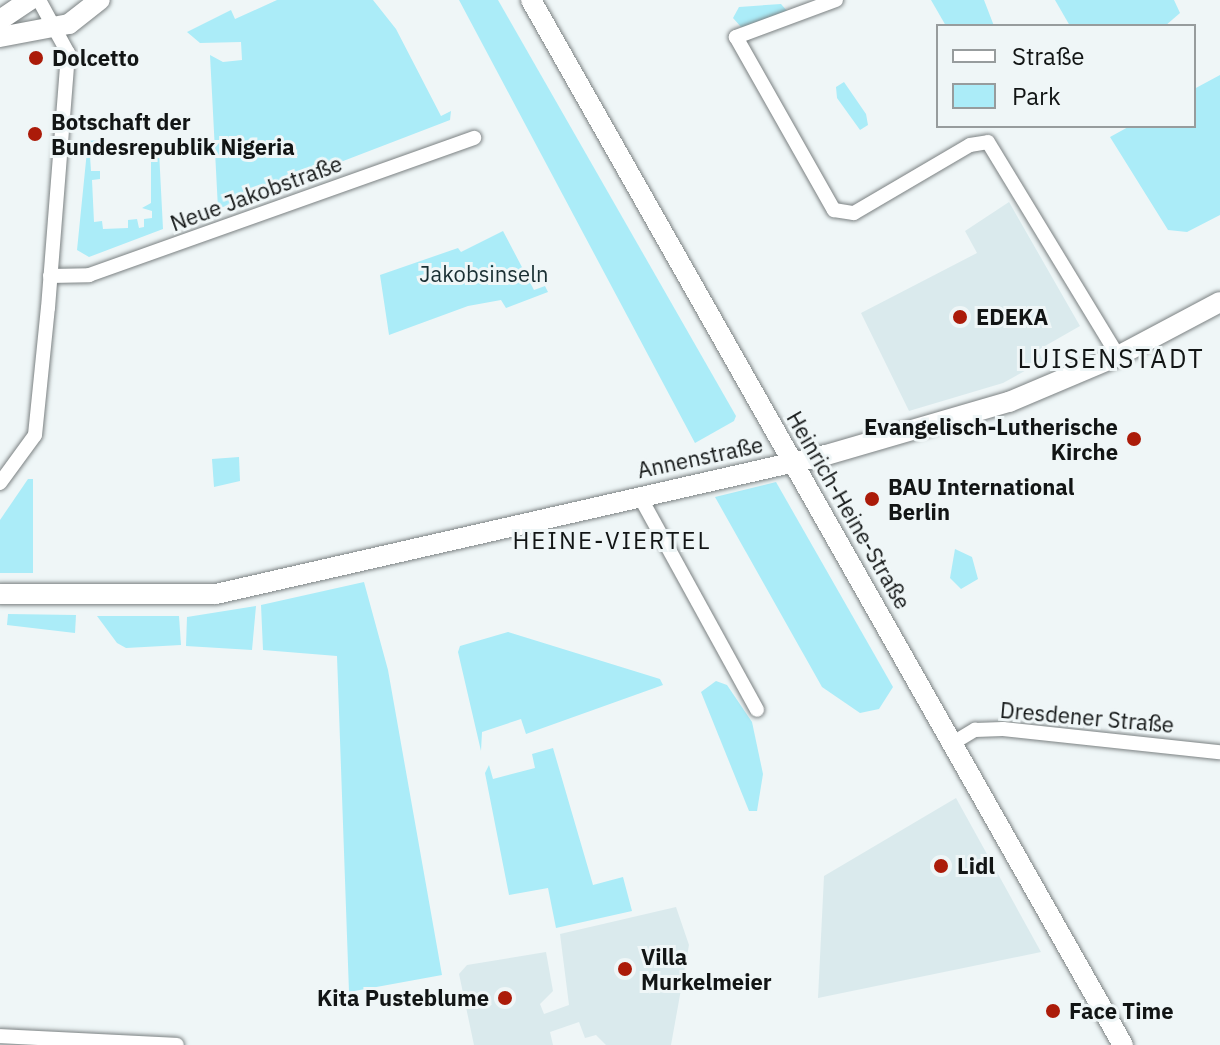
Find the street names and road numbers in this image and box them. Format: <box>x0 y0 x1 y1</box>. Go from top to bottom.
street label: Neue Jakobstraße <box>167 150 345 236</box>
street label: Heinrich-Heine-Straße <box>782 406 916 614</box>
street label: Annenstraße <box>635 431 765 483</box>
street label: Dresdener Straße <box>999 696 1175 738</box>

